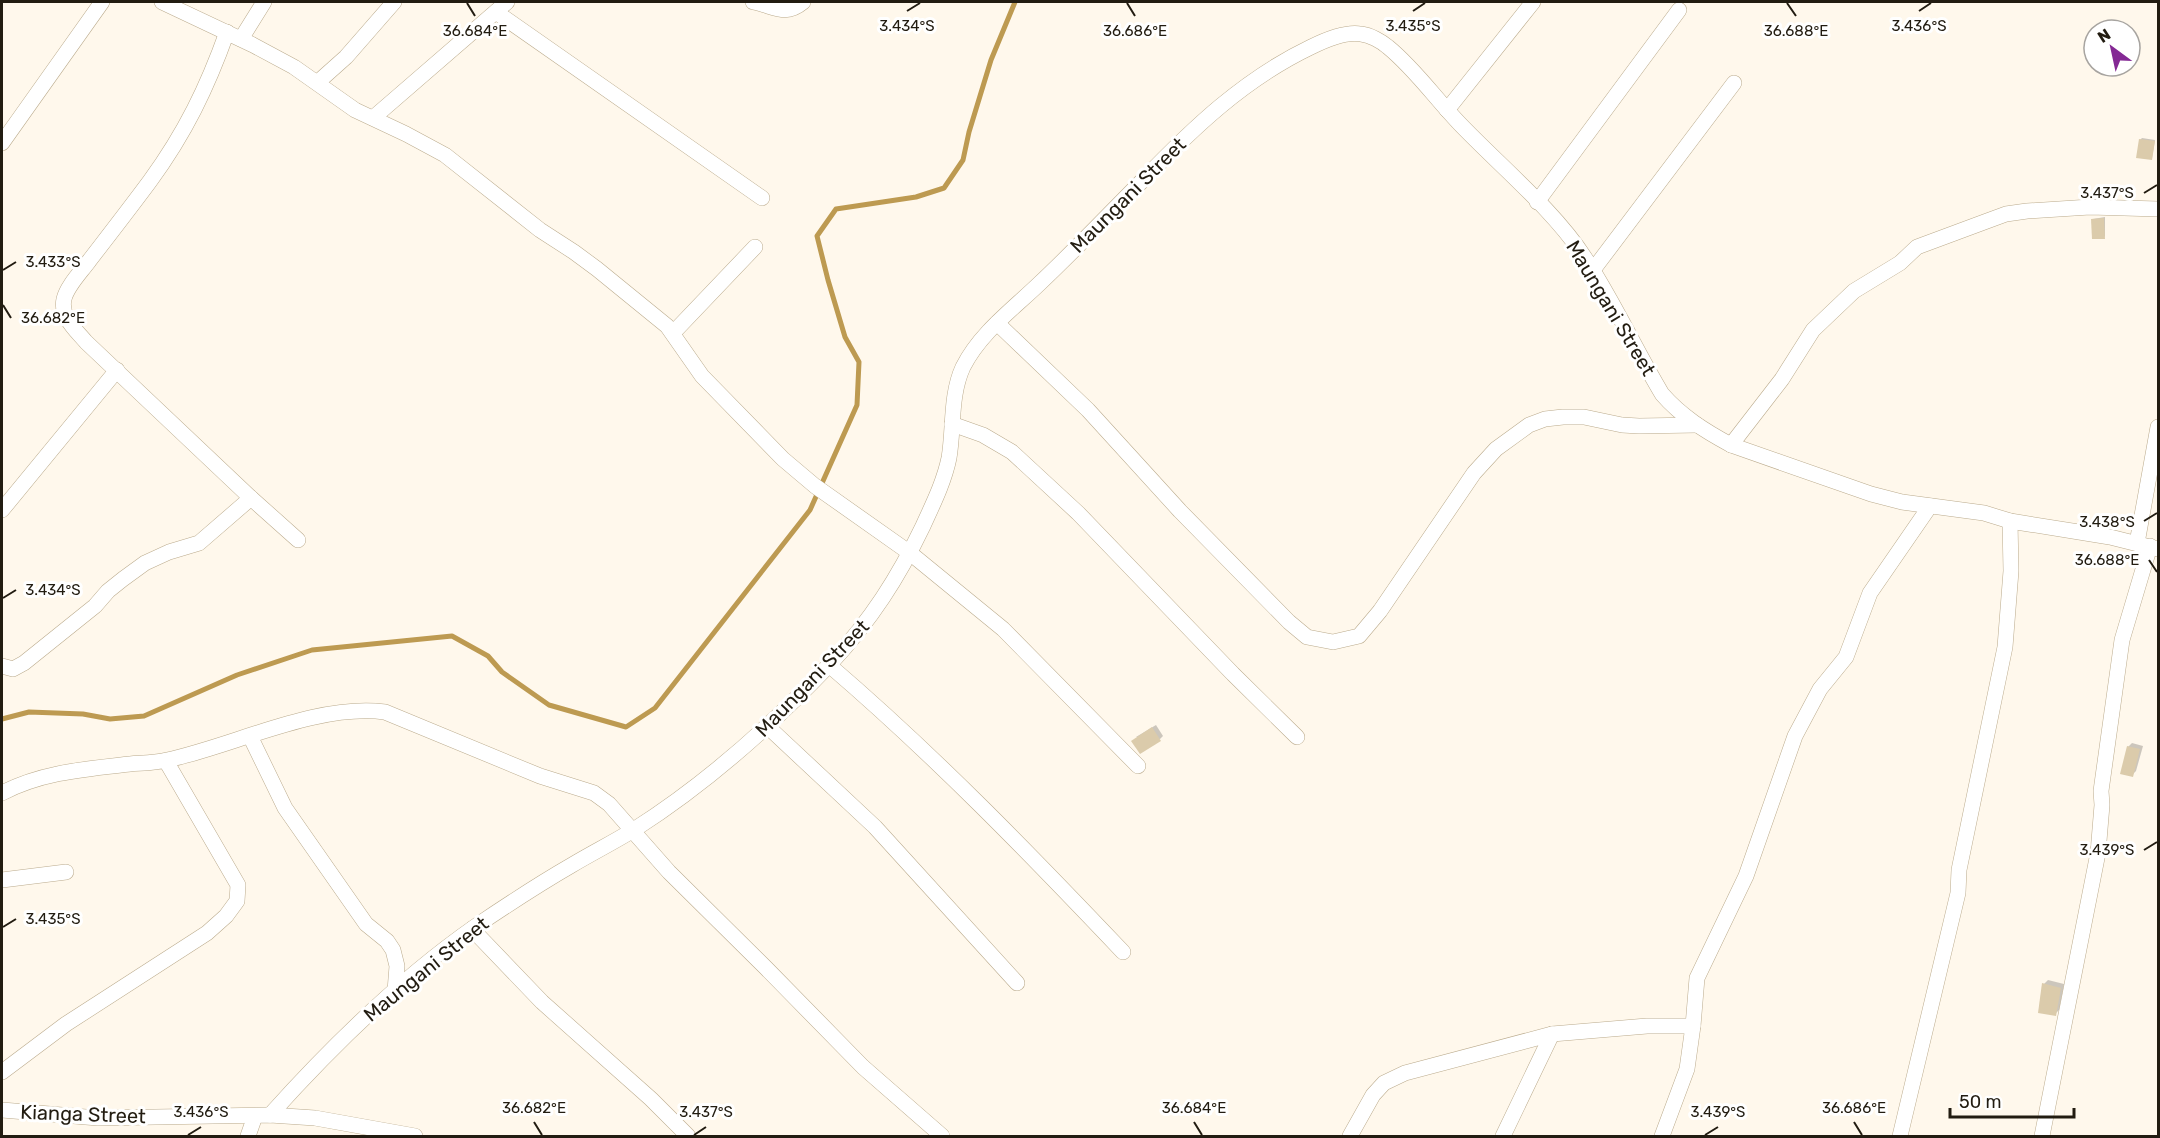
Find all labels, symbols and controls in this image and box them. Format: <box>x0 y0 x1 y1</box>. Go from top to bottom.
text: 3.434°S <box>879 17 935 35</box>
text: 3.435°S <box>1386 17 1440 35</box>
text: 3.436°S <box>1891 17 1947 35</box>
north arrow <box>2082 18 2142 78</box>
text: 36.684°E <box>443 22 507 40</box>
text: 36.686°E <box>1103 22 1167 40</box>
text: 36.688°E <box>1764 22 1828 40</box>
text: N <box>2094 25 2114 47</box>
street label: Maungani Street <box>1065 132 1191 258</box>
text: 3.437°S <box>2080 184 2134 202</box>
street label: Maungani Street <box>1561 236 1661 380</box>
text: 3.433°S <box>25 253 81 271</box>
text: 36.682°E <box>21 309 85 327</box>
text: 3.438°S <box>2079 513 2135 531</box>
text: 36.688°E <box>2075 551 2139 569</box>
text: 3.434°S <box>25 581 81 599</box>
street label: Maungani Street <box>750 614 874 742</box>
text: 3.439°S <box>2080 841 2134 859</box>
text: 3.435°S <box>26 910 80 928</box>
street label: Maungani Street <box>359 911 493 1027</box>
scale bar <box>1950 1081 2074 1119</box>
text: 50 m <box>1959 1091 2002 1113</box>
text: 36.682°E <box>502 1099 566 1117</box>
text: 36.684°E <box>1162 1099 1226 1117</box>
text: 36.686°E <box>1822 1099 1886 1117</box>
street label: Kianga Street <box>20 1100 146 1128</box>
text: 3.436°S <box>173 1103 229 1121</box>
text: 3.437°S <box>679 1103 733 1121</box>
text: 3.439°S <box>1691 1103 1745 1121</box>

